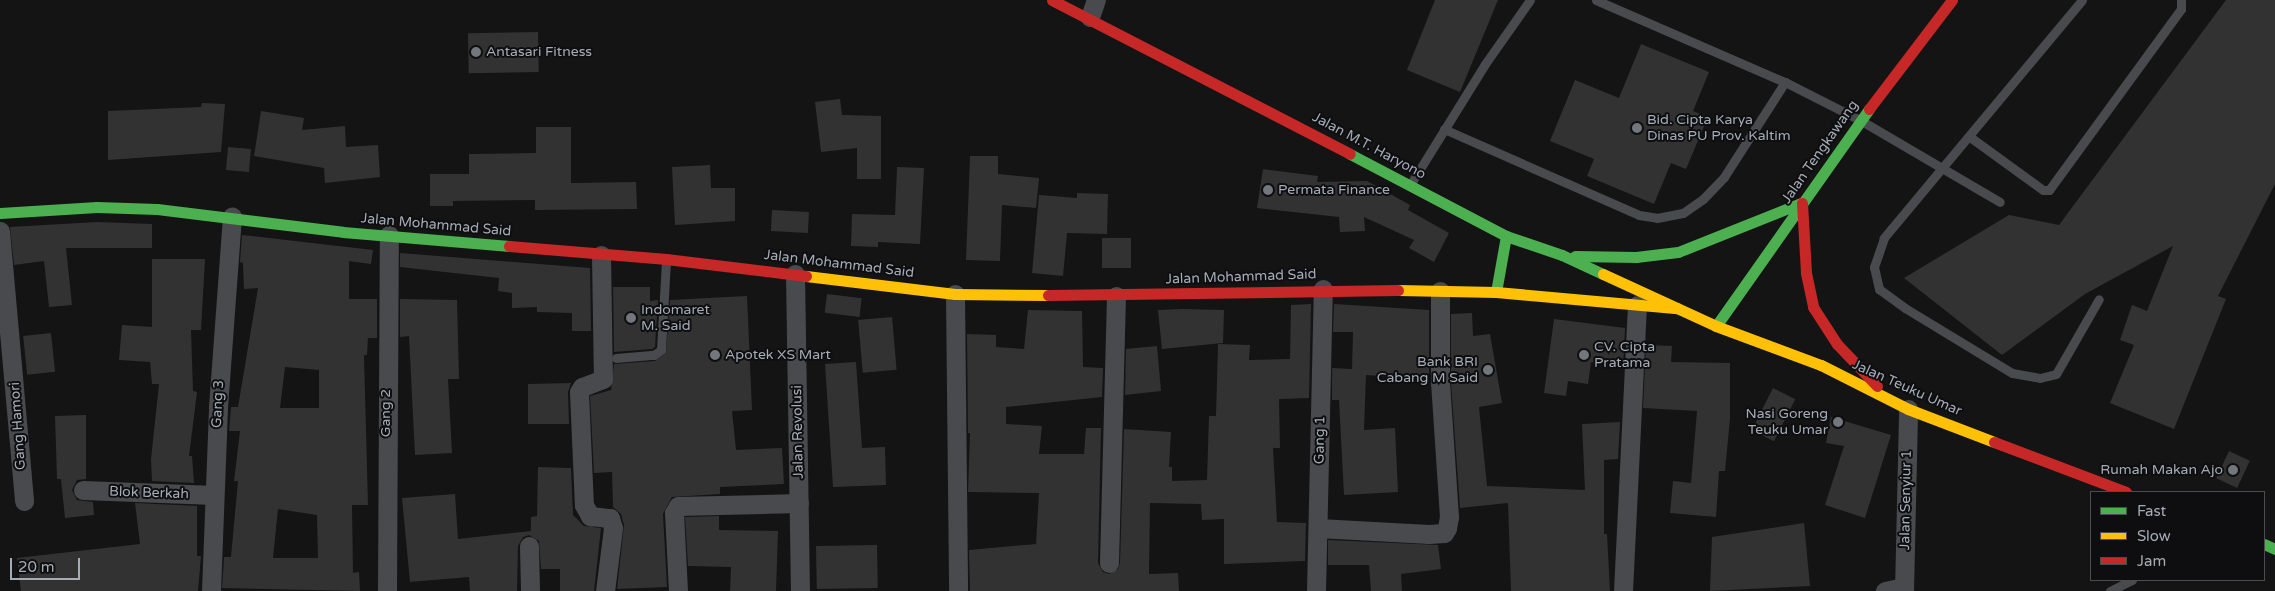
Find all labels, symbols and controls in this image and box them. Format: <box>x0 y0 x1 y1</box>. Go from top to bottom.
place label: Antasari Fitness <box>486 44 592 60</box>
marker: Antasari Fitness <box>470 46 482 58</box>
street label: Jalan Tengkawang <box>1778 97 1862 207</box>
street label: Jalan M.T. Haryono <box>1309 109 1429 183</box>
place label: Bid. Cipta Karya Dinas PU Prov. Kaltim <box>1647 112 1791 144</box>
marker: Bid. Cipta Karya Dinas PU Prov. Kaltim <box>1631 122 1643 134</box>
place label: Permata Finance <box>1278 182 1390 198</box>
marker: Permata Finance <box>1262 184 1274 196</box>
street label: Jalan Mohammad Said <box>360 210 512 240</box>
street label: Jalan Mohammad Said <box>763 246 915 282</box>
street label: Jalan Mohammad Said <box>1165 266 1317 288</box>
place label: Indomaret M. Said <box>641 302 710 334</box>
marker: Indomaret M. Said <box>625 312 637 324</box>
place label: CV. Cipta Pratama <box>1594 339 1655 372</box>
place label: Apotek XS Mart <box>725 347 831 363</box>
marker: Apotek XS Mart <box>709 349 721 361</box>
marker: CV. Cipta Pratama <box>1578 349 1590 361</box>
place label: Bank BRI Cabang M Said <box>1377 354 1478 387</box>
street label: Jalan Teuku Umar <box>1850 356 1964 420</box>
marker: Bank BRI Cabang M Said <box>1482 364 1494 376</box>
street label: Gang 3 <box>208 379 228 429</box>
street label: Gang Hamori <box>7 381 29 471</box>
street label: Jalan Revolusi <box>789 385 807 479</box>
street label: Gang 2 <box>378 389 394 437</box>
place label: Nasi Goreng Teuku Umar <box>1745 406 1828 438</box>
street label: Gang 1 <box>1311 416 1329 464</box>
marker: Nasi Goreng Teuku Umar <box>1832 416 1844 428</box>
street label: Jalan Senyiur 1 <box>1897 450 1915 550</box>
place label: Rumah Makan Ajo <box>2100 462 2223 478</box>
marker: Rumah Makan Ajo <box>2227 464 2239 476</box>
street label: Blok Berkah <box>109 483 189 503</box>
legend <box>2090 491 2265 581</box>
text: Fast <box>2137 502 2166 520</box>
text: Slow <box>2137 527 2171 545</box>
scale bar <box>12 548 82 580</box>
text: Jam <box>2137 552 2166 570</box>
text: 20 m <box>18 558 55 576</box>

